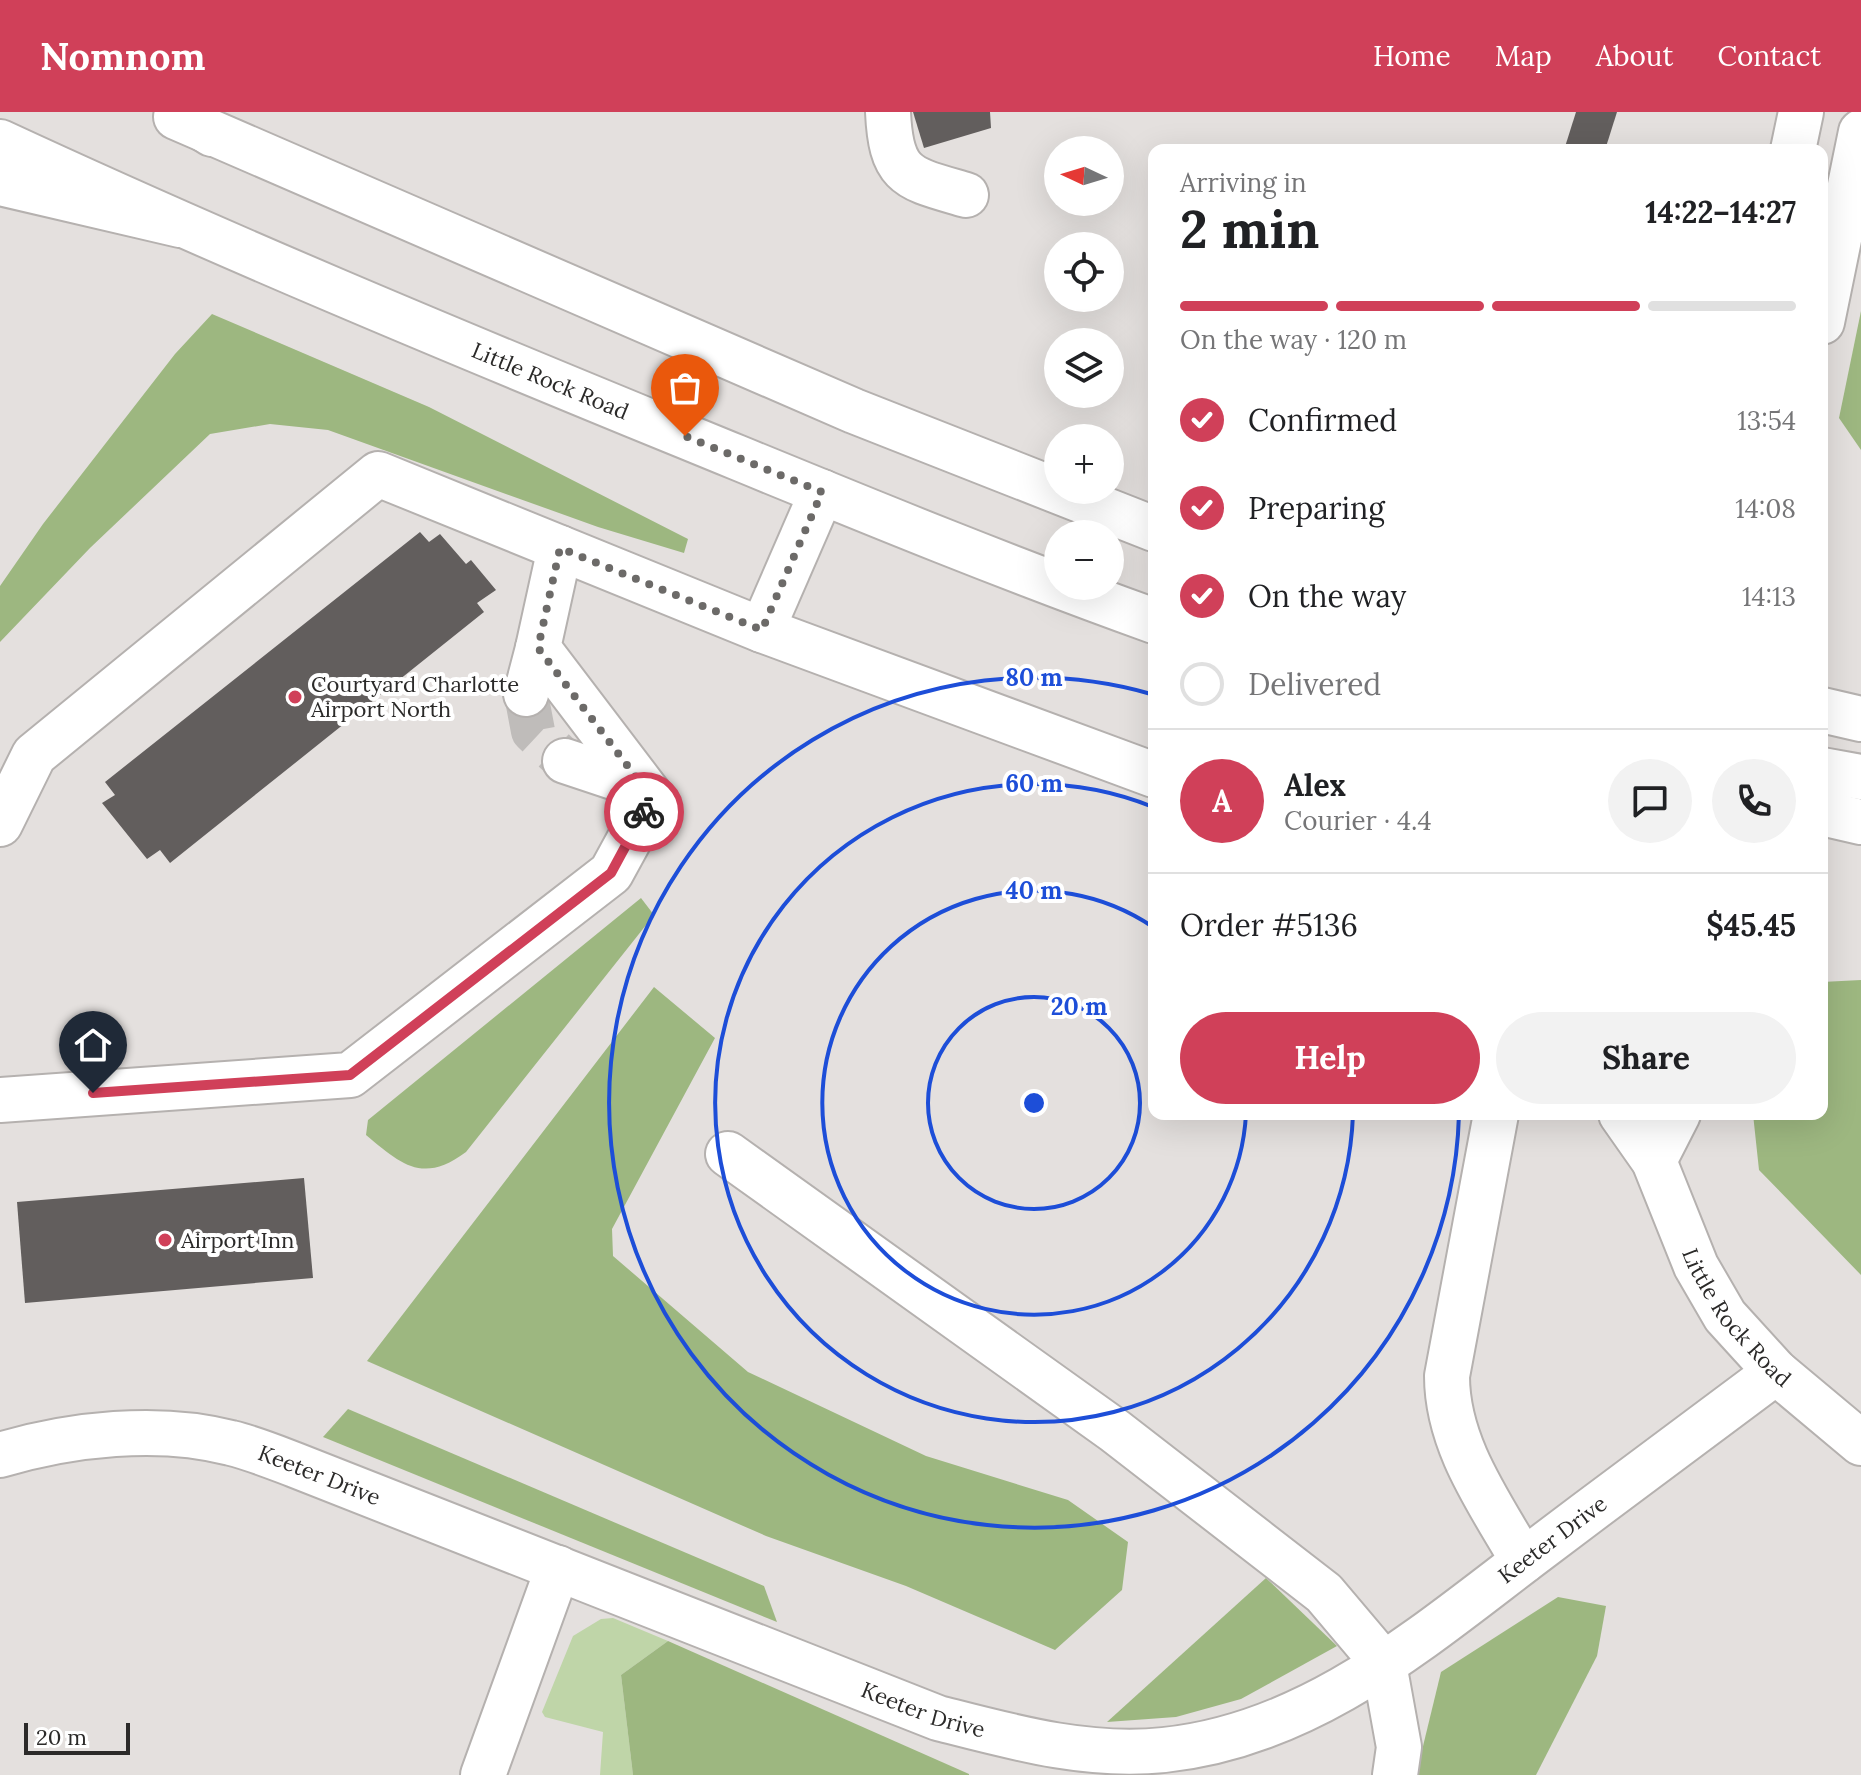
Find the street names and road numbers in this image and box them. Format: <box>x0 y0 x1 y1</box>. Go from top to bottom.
street label: Little Rock Road <box>468 336 633 426</box>
street label: Little Rock Road <box>1676 1244 1797 1393</box>
street label: Keeter Drive <box>254 1438 385 1511</box>
street label: Keeter Drive <box>1492 1489 1612 1589</box>
street label: Keeter Drive <box>857 1675 988 1743</box>

